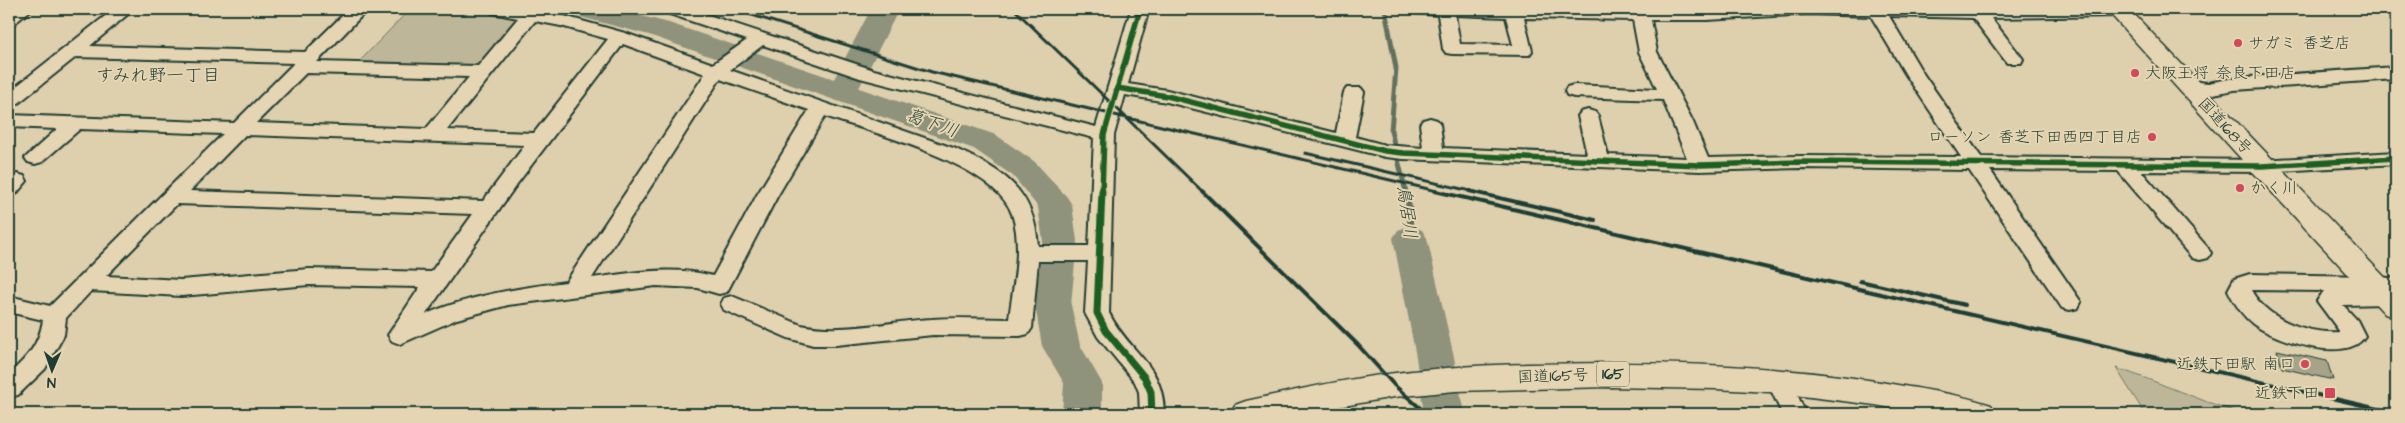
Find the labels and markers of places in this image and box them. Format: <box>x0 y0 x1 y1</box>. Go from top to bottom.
place label: サガミ 香芝店 <box>2248 32 2350 54</box>
marker: サガミ 香芝店 <box>2232 37 2244 49</box>
place label: 大阪王将 奈良下田店 <box>2145 62 2295 84</box>
marker: 大阪王将 奈良下田店 <box>2129 67 2141 79</box>
place label: ローソン 香芝下田西四丁目店 <box>1928 126 2142 148</box>
marker: ローソン 香芝下田西四丁目店 <box>2146 131 2158 143</box>
place label: かく川 <box>2250 177 2298 199</box>
marker: かく川 <box>2234 182 2246 194</box>
place label: 近鉄下田駅 南口 <box>2177 353 2295 375</box>
marker: 近鉄下田駅 南口 <box>2299 358 2311 370</box>
place label: 近鉄下田 <box>2255 382 2319 404</box>
marker: 近鉄下田 <box>2323 386 2337 400</box>

